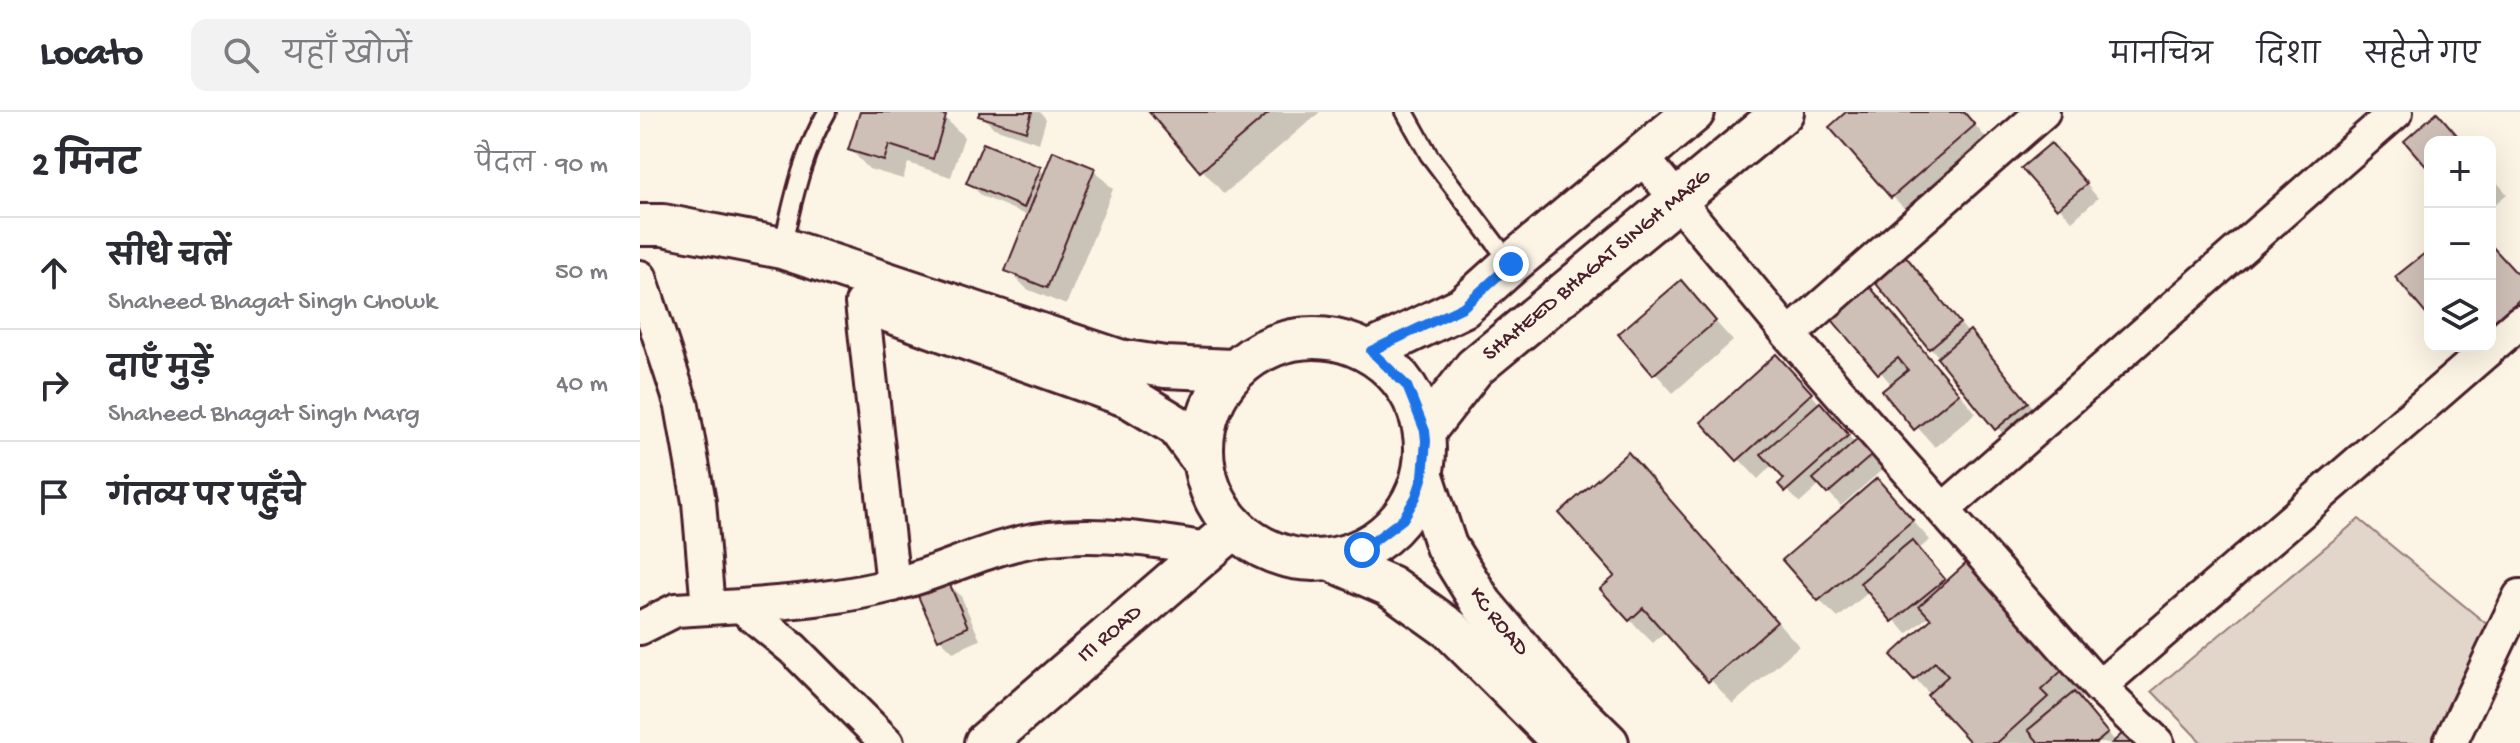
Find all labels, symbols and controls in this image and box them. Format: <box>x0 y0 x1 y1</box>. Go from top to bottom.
search box <box>191 19 751 91</box>
text: Locato <box>40 33 143 77</box>
icon: search <box>219 33 263 77</box>
text: यहाँ खोजें <box>283 40 411 75</box>
text: मानचित्र <box>2110 41 2213 74</box>
text: दिशा <box>2257 41 2320 74</box>
text: सहेजे गए <box>2364 41 2480 74</box>
map controls <box>2424 136 2496 352</box>
button: + <box>2424 136 2496 208</box>
text: 2 मिनट <box>32 147 139 187</box>
text: पैदल · 90 m <box>475 151 608 182</box>
street label: SHAHEED BHAGAT SINGH MARG <box>1478 163 1717 368</box>
button: − <box>2424 208 2496 280</box>
text: सीधे चलें <box>108 242 230 277</box>
route end <box>1493 246 1529 282</box>
icon: ahead <box>32 251 76 295</box>
text: 50 m <box>555 258 608 289</box>
button: layers <box>2424 280 2496 352</box>
text: Shaheed Bhagat Singh Chowk <box>108 288 437 319</box>
text: दाएँ मुड़ें <box>108 354 212 389</box>
icon: right <box>32 363 76 407</box>
text: 40 m <box>556 370 608 401</box>
text: Shaheed Bhagat Singh Marg <box>108 400 420 431</box>
icon: arrive <box>32 475 76 519</box>
text: गंतव्य पर पहुँचे <box>108 482 305 517</box>
route start <box>1344 532 1380 568</box>
street label: KC ROAD <box>1462 583 1534 662</box>
street label: ITI ROAD <box>1073 599 1149 669</box>

